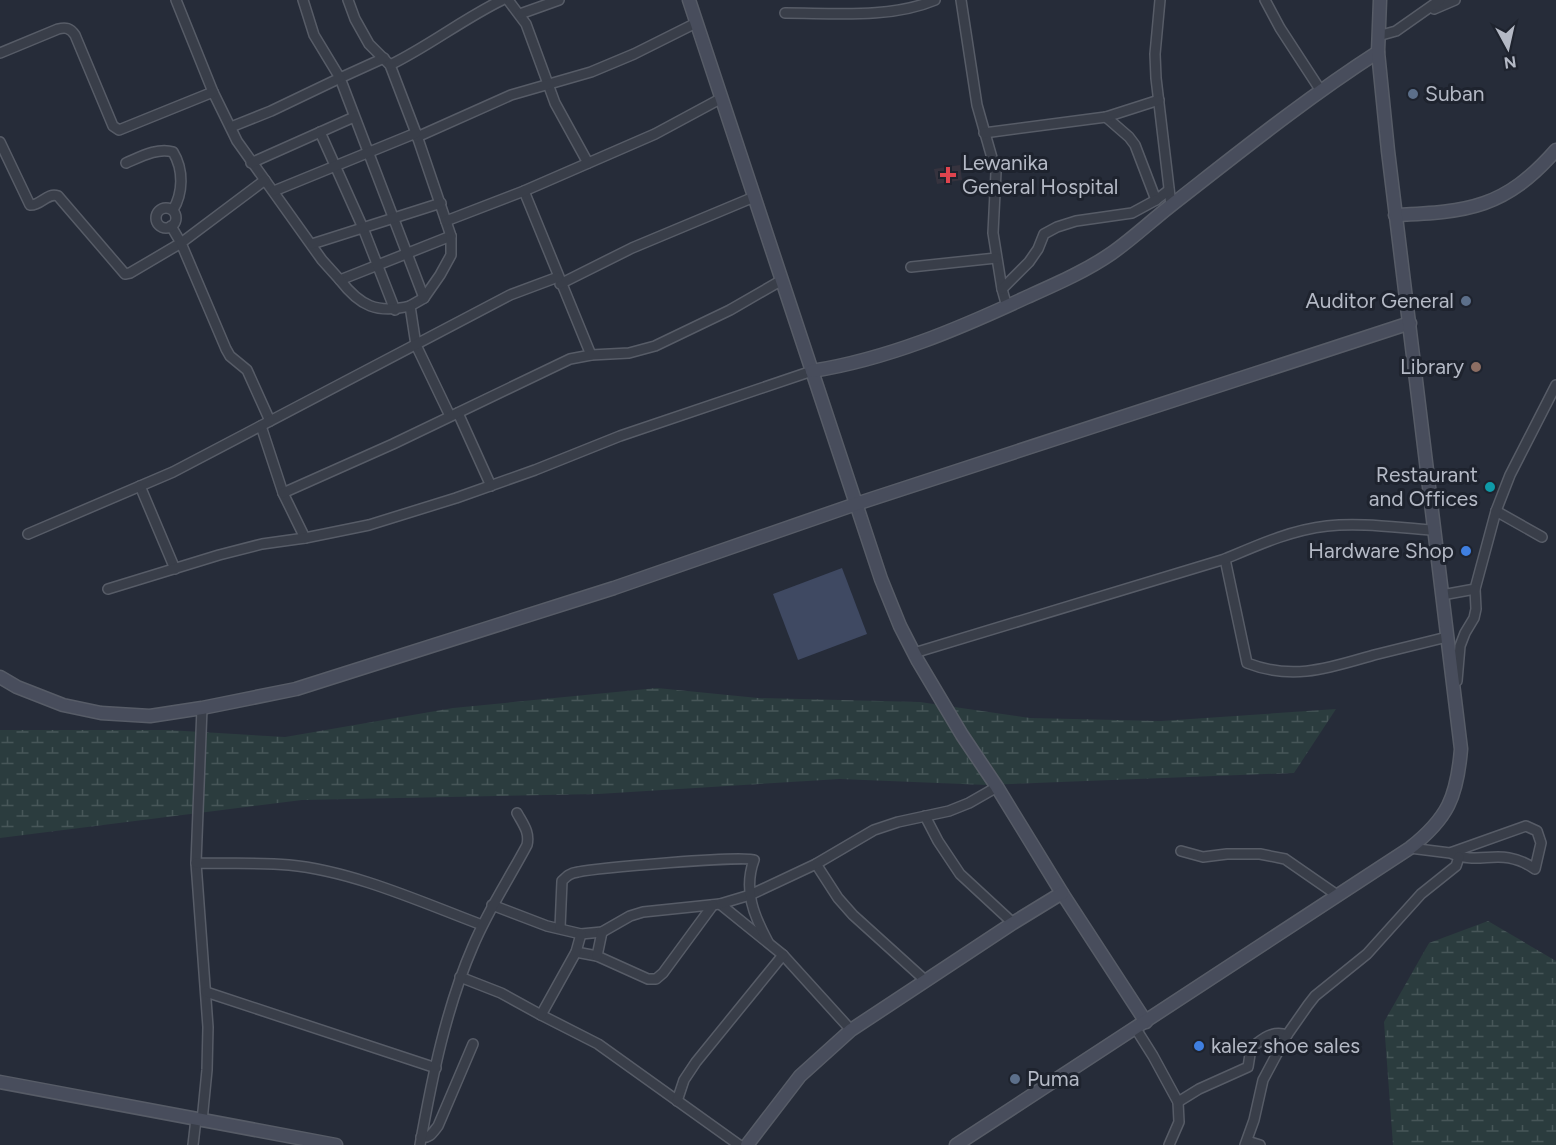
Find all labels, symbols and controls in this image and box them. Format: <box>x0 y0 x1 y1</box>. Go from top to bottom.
north arrow <box>1478 18 1538 78</box>
text: N <box>1503 52 1517 73</box>
place label: Suban <box>1425 81 1484 106</box>
marker: Suban <box>1406 87 1420 101</box>
place label: Lewanika General Hospital <box>962 150 1118 199</box>
marker: Lewanika General Hospital <box>939 166 957 184</box>
place label: Auditor General <box>1305 288 1454 313</box>
marker: Auditor General <box>1459 294 1473 308</box>
place label: Library <box>1400 354 1464 379</box>
marker: Library <box>1469 360 1483 374</box>
place label: Restaurant and Offices <box>1369 462 1478 511</box>
marker: Restaurant and Offices <box>1483 480 1497 494</box>
place label: Hardware Shop <box>1308 538 1454 563</box>
marker: Hardware Shop <box>1459 544 1473 558</box>
place label: kalez shoe sales <box>1211 1033 1360 1058</box>
marker: kalez shoe sales <box>1192 1039 1206 1053</box>
place label: Puma <box>1027 1066 1079 1091</box>
marker: Puma <box>1008 1072 1022 1086</box>

